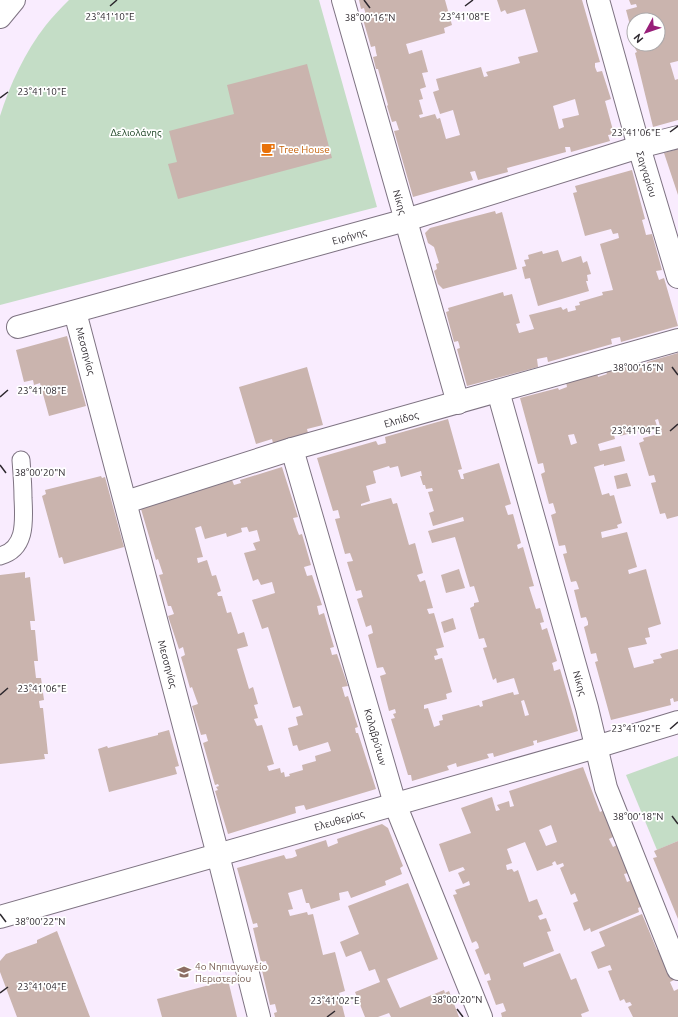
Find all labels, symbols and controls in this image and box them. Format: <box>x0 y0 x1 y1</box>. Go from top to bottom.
text: 23°41'10"E <box>85 11 135 22</box>
text: 23°41'08"E <box>440 11 490 22</box>
text: 38°00'16"N <box>345 12 395 23</box>
north arrow <box>626 12 666 52</box>
text: N <box>631 31 646 45</box>
text: 23°41'10"E <box>17 86 67 97</box>
park label: Δελιολάνης <box>110 127 162 138</box>
text: 23°41'06"E <box>611 127 661 138</box>
cafe icon: Tree House <box>260 141 276 157</box>
place label: Tree House <box>279 144 330 155</box>
street label: Σαγγαρίου <box>634 150 659 198</box>
street label: Νίκης <box>391 188 408 216</box>
street label: Ειρήνης <box>331 226 368 247</box>
street label: Μεσσηνίας <box>74 326 97 377</box>
text: 38°00'16"N <box>613 362 663 373</box>
text: 23°41'08"E <box>17 385 67 396</box>
street label: Ελπίδος <box>383 409 420 430</box>
text: 23°41'04"E <box>611 425 661 436</box>
text: 38°00'20"N <box>15 467 65 478</box>
street label: Μεσσηνίας <box>156 639 179 690</box>
street label: Νίκης <box>571 669 588 697</box>
text: 23°41'06"E <box>17 683 67 694</box>
street label: Καλαβρύτων <box>362 708 389 767</box>
text: 23°41'02"E <box>611 723 661 734</box>
street label: Ελευθερίας <box>313 808 366 833</box>
text: 38°00'18"N <box>613 811 663 822</box>
text: 38°00'22"N <box>15 916 65 927</box>
place label: 4ο Νηπιαγωγείο Περιστερίου <box>195 961 268 984</box>
school or university icon: 4ο Νηπιαγωγείο Περιστερίου <box>176 964 192 980</box>
text: 23°41'04"E <box>17 981 67 992</box>
text: 38°00'20"N <box>432 994 482 1005</box>
text: 23°41'02"E <box>310 995 360 1006</box>

